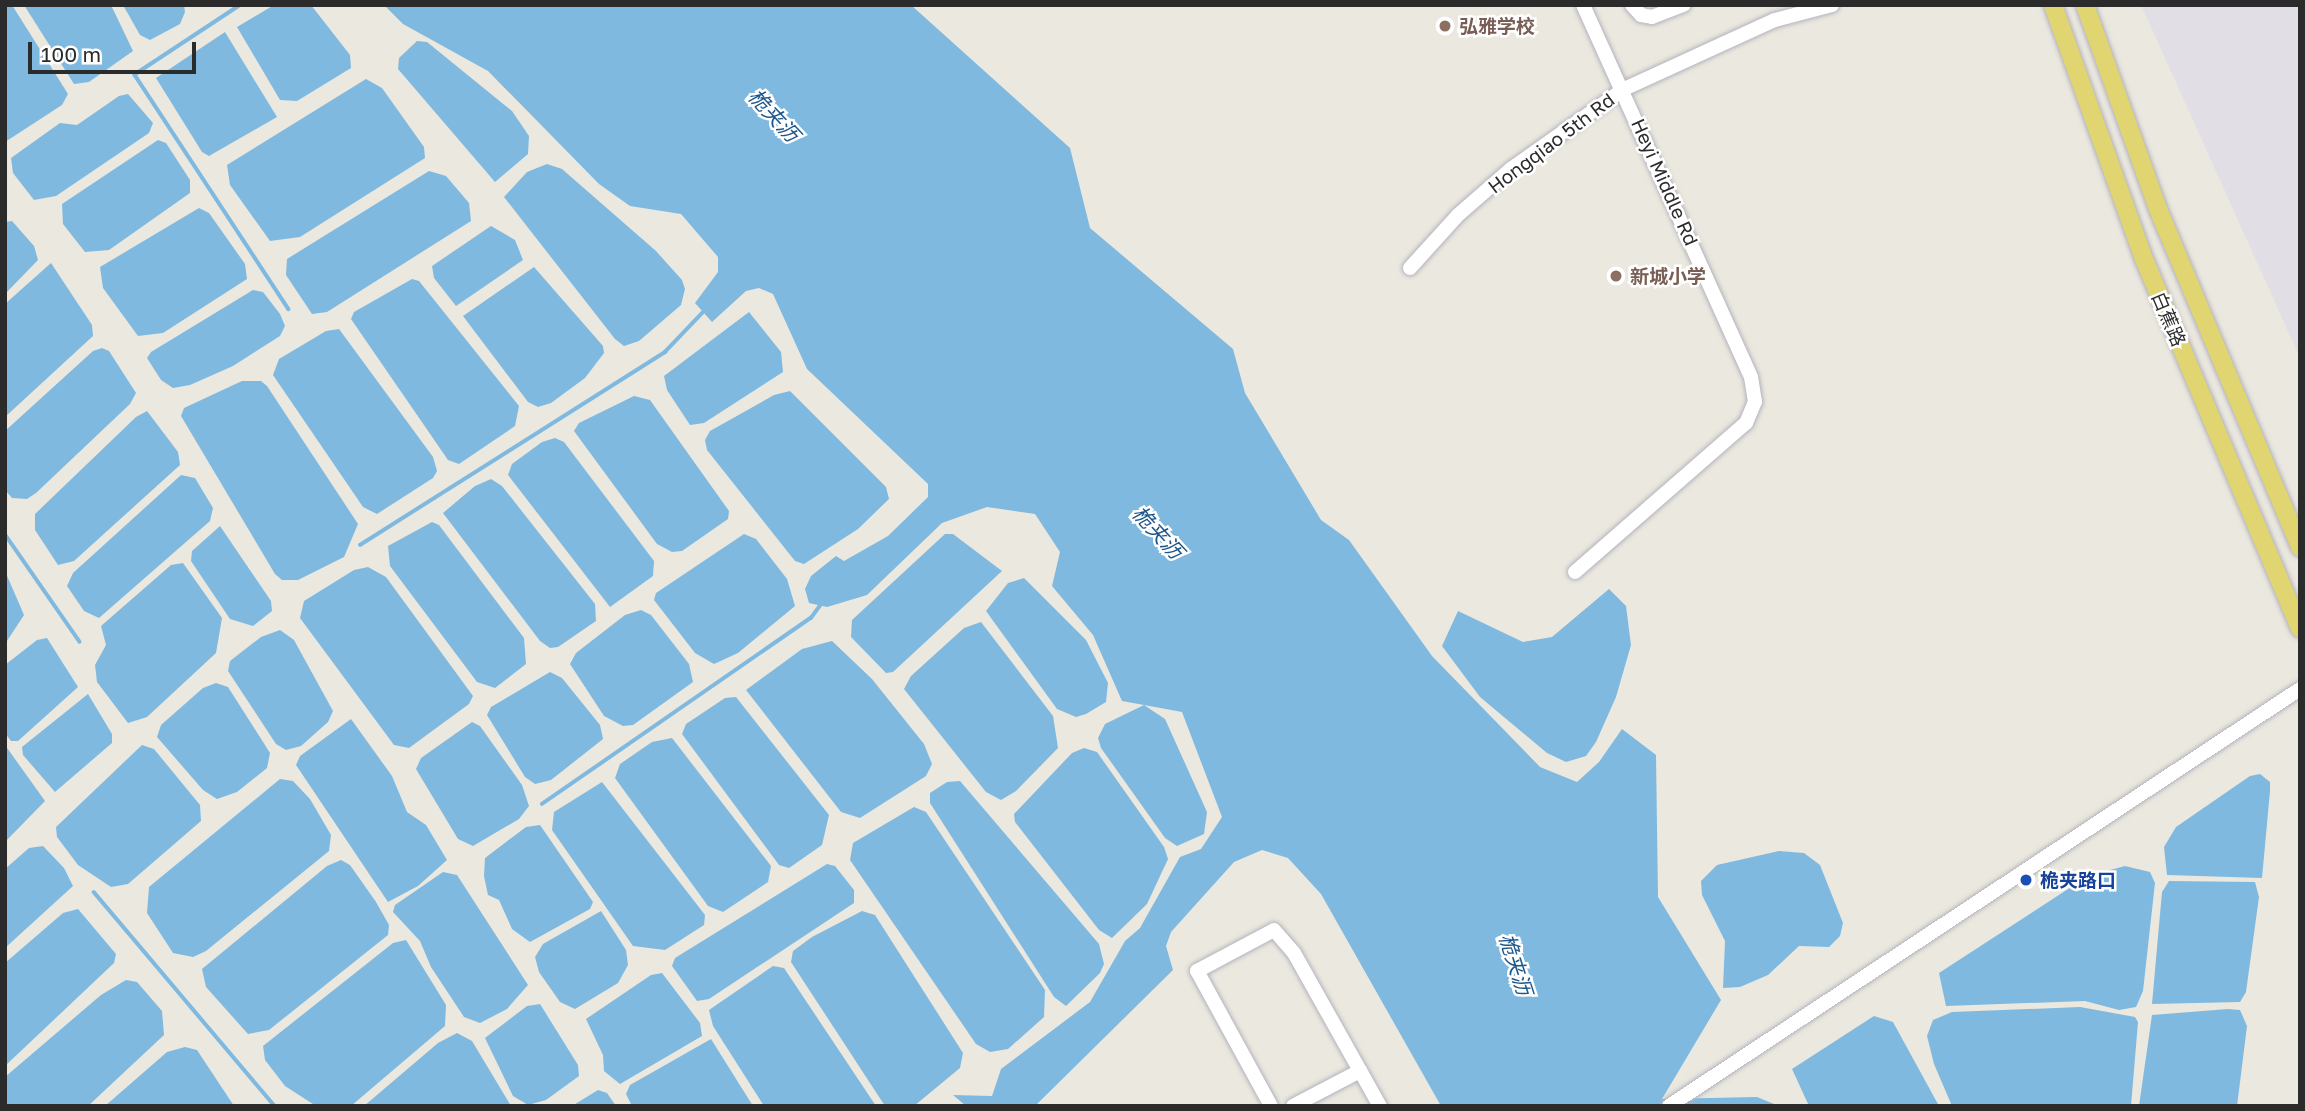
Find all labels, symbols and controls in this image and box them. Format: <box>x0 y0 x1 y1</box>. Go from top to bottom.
place label: 弘雅学校 <box>1459 15 1535 37</box>
marker: 弘雅学校 <box>1437 18 1453 34</box>
scale bar <box>32 28 200 72</box>
text: 100 m <box>41 41 101 67</box>
water label: 桅夹沥 <box>743 83 805 147</box>
street label: Hongqiao 5th Rd <box>1483 88 1619 198</box>
street label: Heyi Middle Rd <box>1627 115 1703 249</box>
place label: 新城小学 <box>1630 265 1706 287</box>
marker: 新城小学 <box>1608 268 1624 284</box>
street label: 白蕉路 <box>2147 288 2191 350</box>
water label: 桅夹沥 <box>1127 500 1189 564</box>
place label: 桅夹路口 <box>2040 869 2116 891</box>
marker: 桅夹路口 <box>2018 872 2034 888</box>
water label: 桅夹沥 <box>1494 930 1538 998</box>

